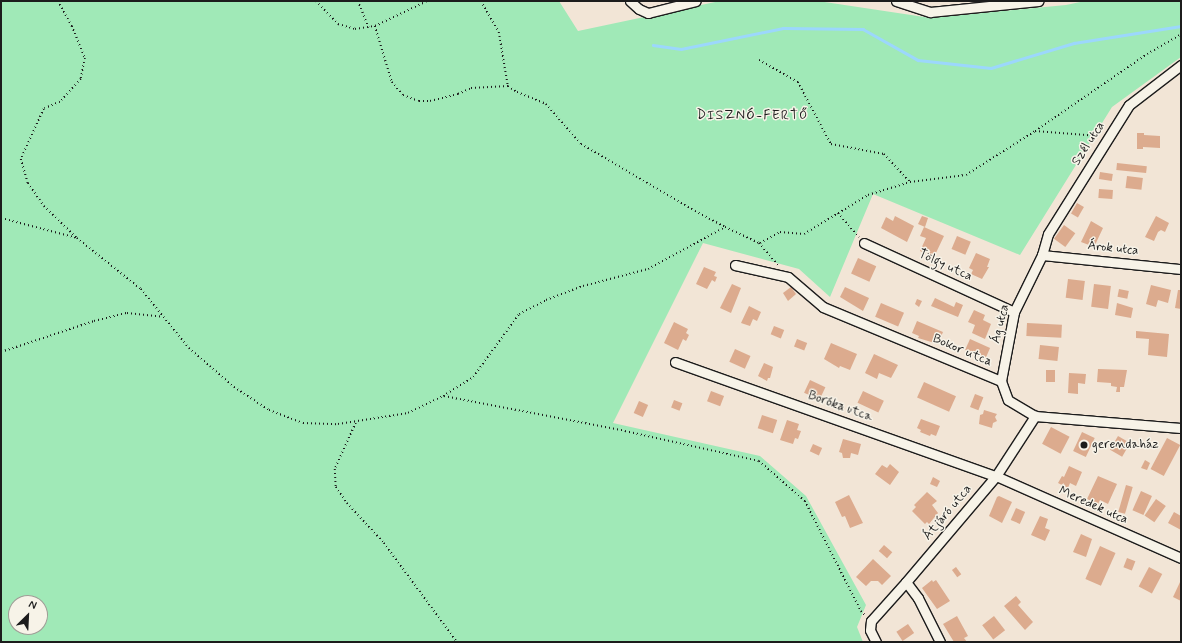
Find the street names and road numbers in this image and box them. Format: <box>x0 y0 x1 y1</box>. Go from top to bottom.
street label: Szél utca <box>1068 118 1110 170</box>
street label: Árok utca <box>1085 238 1141 260</box>
street label: Tölgy utca <box>916 247 974 285</box>
street label: Ág utca <box>988 301 1014 347</box>
street label: Bokor utca <box>931 332 993 370</box>
street label: Boróka utca <box>806 388 874 426</box>
street label: Átjáró utca <box>920 482 976 544</box>
street label: Meredek utca <box>1054 483 1132 529</box>

